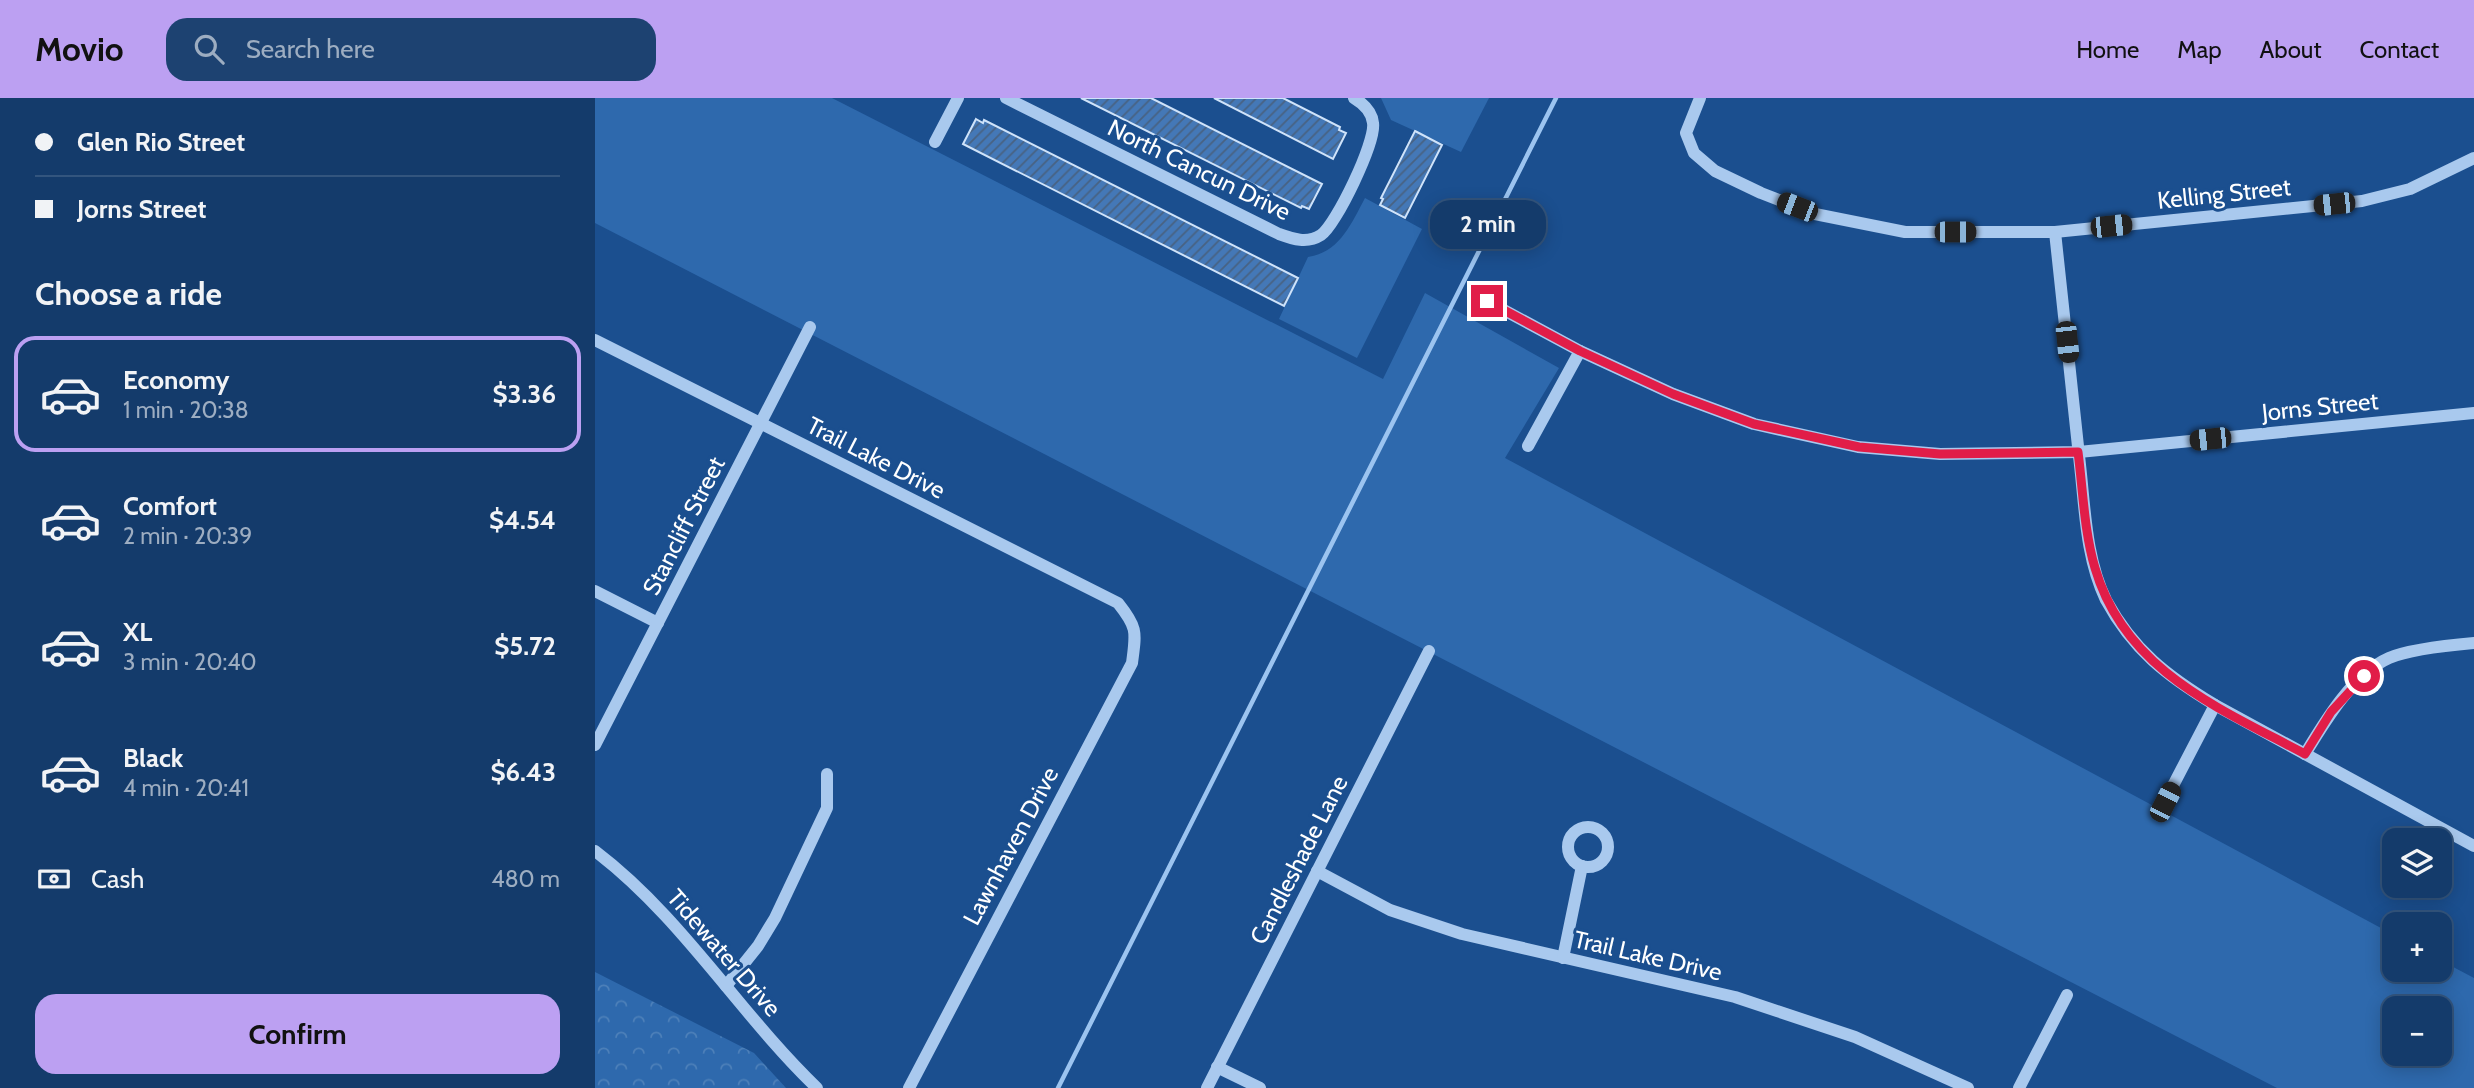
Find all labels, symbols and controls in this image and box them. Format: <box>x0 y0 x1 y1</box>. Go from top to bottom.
search box <box>166 18 656 81</box>
text: Movio <box>35 29 124 69</box>
icon: search <box>190 30 228 68</box>
text: Search here <box>246 33 375 65</box>
text: Home <box>2076 35 2139 64</box>
text: Map <box>2177 35 2222 64</box>
text: About <box>2260 35 2322 64</box>
text: Contact <box>2360 35 2439 64</box>
street label: North Cancun Drive <box>1103 113 1295 226</box>
text: Glen Rio Street <box>77 126 245 158</box>
street label: Kelling Street <box>2156 172 2292 215</box>
car <box>1774 190 1821 224</box>
car <box>2313 191 2356 217</box>
text: Jorns Street <box>77 193 206 225</box>
callout: 2 min <box>1429 200 1545 248</box>
text: 2 min <box>1460 210 1516 238</box>
car <box>2090 213 2133 239</box>
car <box>1935 222 1977 243</box>
text: Choose a ride <box>35 274 222 313</box>
route end <box>1471 285 1503 317</box>
car <box>2055 320 2080 364</box>
icon: car <box>39 363 102 426</box>
text: Economy <box>123 364 229 396</box>
text: $3.36 <box>493 378 556 410</box>
street label: Jorns Street <box>2259 386 2380 427</box>
text: 1 min · 20:38 <box>123 396 249 424</box>
street label: Trail Lake Drive <box>802 410 950 505</box>
car <box>2189 426 2232 452</box>
street label: Stancliff Street <box>636 452 731 600</box>
icon: car <box>39 489 102 552</box>
text: Comfort <box>123 490 217 522</box>
text: $4.54 <box>489 504 556 536</box>
text: 2 min · 20:39 <box>123 522 252 550</box>
icon: car <box>39 615 102 678</box>
text: XL <box>123 616 152 648</box>
text: $5.72 <box>494 630 556 662</box>
text: 3 min · 20:40 <box>123 648 257 676</box>
route start <box>2348 660 2380 692</box>
icon: car <box>39 741 102 804</box>
text: Black <box>123 742 183 774</box>
text: $6.43 <box>490 756 556 788</box>
street label: Lawnhaven Drive <box>957 762 1064 930</box>
street label: Candleshade Lane <box>1244 771 1354 949</box>
text: 4 min · 20:41 <box>123 774 249 802</box>
car <box>2147 779 2184 825</box>
map controls <box>2382 828 2452 1066</box>
button: layers <box>2382 828 2452 898</box>
icon: cash <box>35 860 73 898</box>
text: Cash <box>91 863 144 895</box>
text: 480 m <box>491 865 560 893</box>
street label: Tidewater Drive <box>661 883 787 1022</box>
button: + <box>2382 912 2452 982</box>
street label: Trail Lake Drive <box>1571 924 1725 987</box>
button: Confirm <box>35 994 560 1074</box>
button: − <box>2382 996 2452 1066</box>

